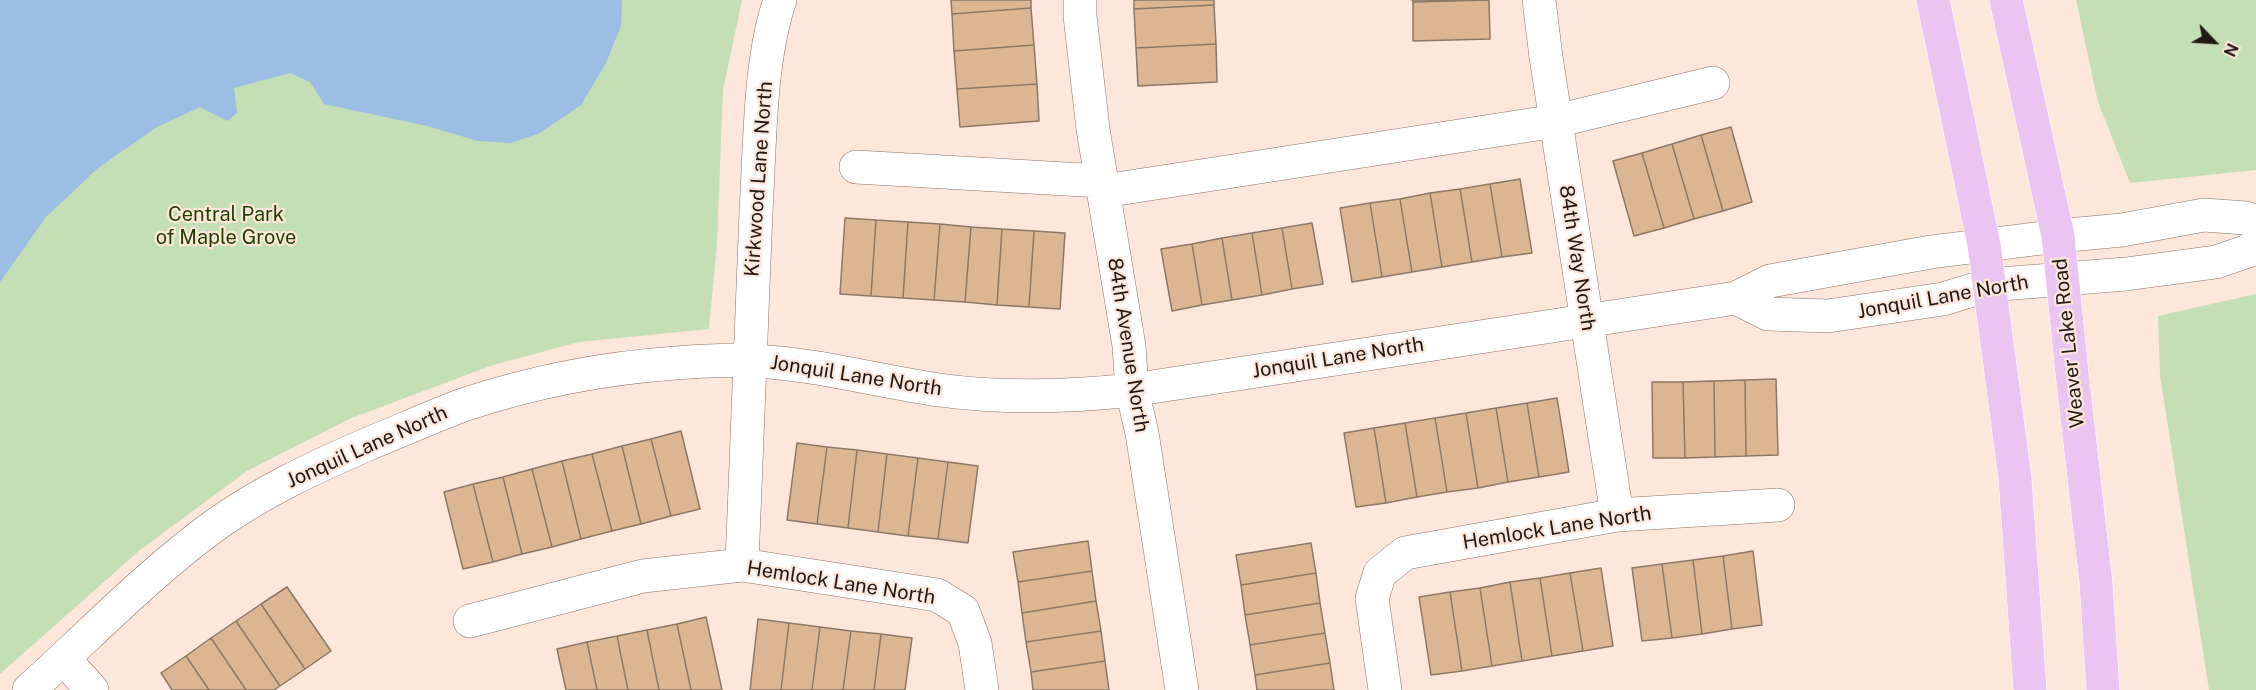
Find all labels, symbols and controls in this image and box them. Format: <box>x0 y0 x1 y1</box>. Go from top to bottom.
north arrow <box>2184 12 2244 72</box>
text: N <box>2220 40 2242 59</box>
street label: Kirkwood Lane North <box>740 80 778 278</box>
street label: 84th Way North <box>1554 183 1600 333</box>
park label: Central Park of Maple Grove <box>156 203 296 250</box>
street label: 84th Avenue North <box>1102 256 1154 434</box>
street label: Weaver Lake Road <box>2048 257 2090 429</box>
street label: Jonquil Lane North <box>1856 270 2030 324</box>
street label: Jonquil Lane North <box>1251 333 1425 383</box>
street label: Jonquil Lane North <box>769 351 943 401</box>
street label: Jonquil Lane North <box>283 401 451 493</box>
street label: Hemlock Lane North <box>1461 501 1653 555</box>
street label: Hemlock Lane North <box>745 556 937 610</box>

